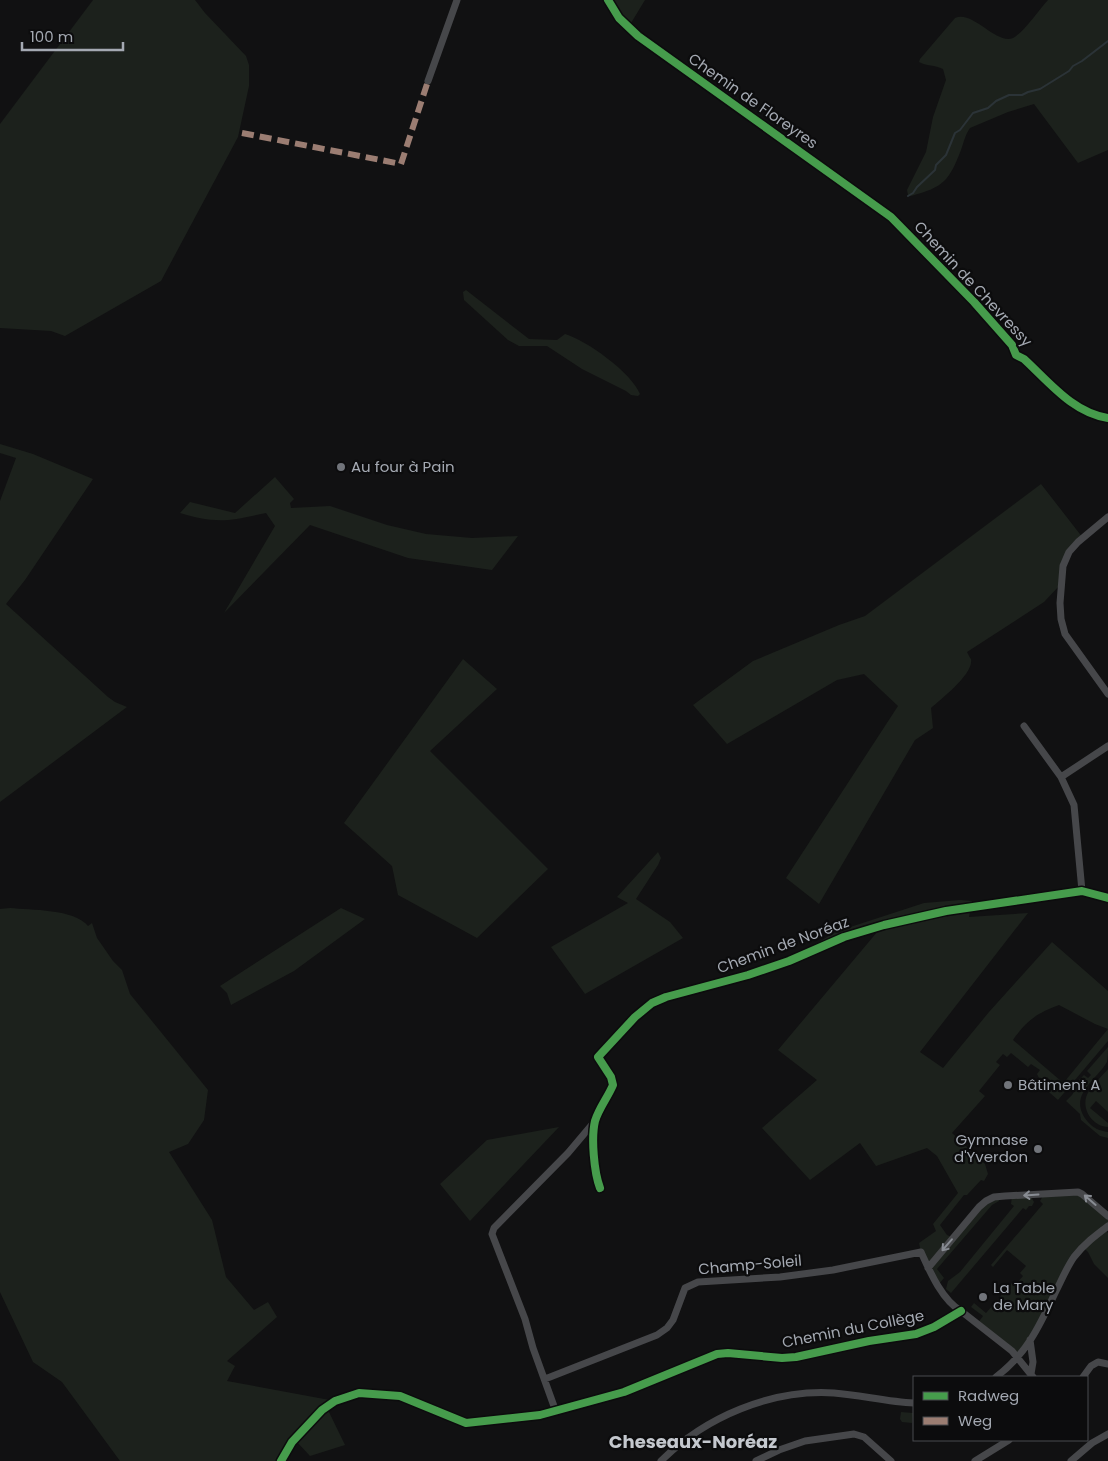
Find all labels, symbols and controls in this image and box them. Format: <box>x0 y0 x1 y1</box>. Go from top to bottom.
scale bar <box>22 20 124 52</box>
text: 100 m <box>30 26 73 47</box>
street label: Chemin de Floreyres <box>684 48 822 153</box>
street label: Chemin de Chevressy <box>910 216 1038 351</box>
place label: Au four à Pain <box>351 456 455 477</box>
marker: Au four à Pain <box>335 461 347 473</box>
street label: Chemin de Noréaz <box>714 911 852 978</box>
place label: Bâtiment A <box>1018 1074 1100 1095</box>
marker: Bâtiment A <box>1002 1079 1014 1091</box>
place label: Gymnase d'Yverdon <box>954 1129 1028 1167</box>
marker: Gymnase d'Yverdon <box>1032 1143 1044 1155</box>
one-way arrow <box>1024 1190 1040 1199</box>
one-way arrow <box>1084 1195 1097 1206</box>
one-way arrow <box>942 1239 953 1252</box>
street label: Champ-Soleil <box>697 1250 803 1279</box>
place label: La Table de Mary <box>993 1277 1055 1315</box>
marker: La Table de Mary <box>977 1291 989 1303</box>
street label: Chemin du Collège <box>780 1304 926 1353</box>
legend <box>913 1376 1088 1441</box>
text: Radweg <box>958 1385 1019 1406</box>
text: Weg <box>958 1410 992 1431</box>
district label: Cheseaux-Noréaz <box>609 1429 777 1454</box>

